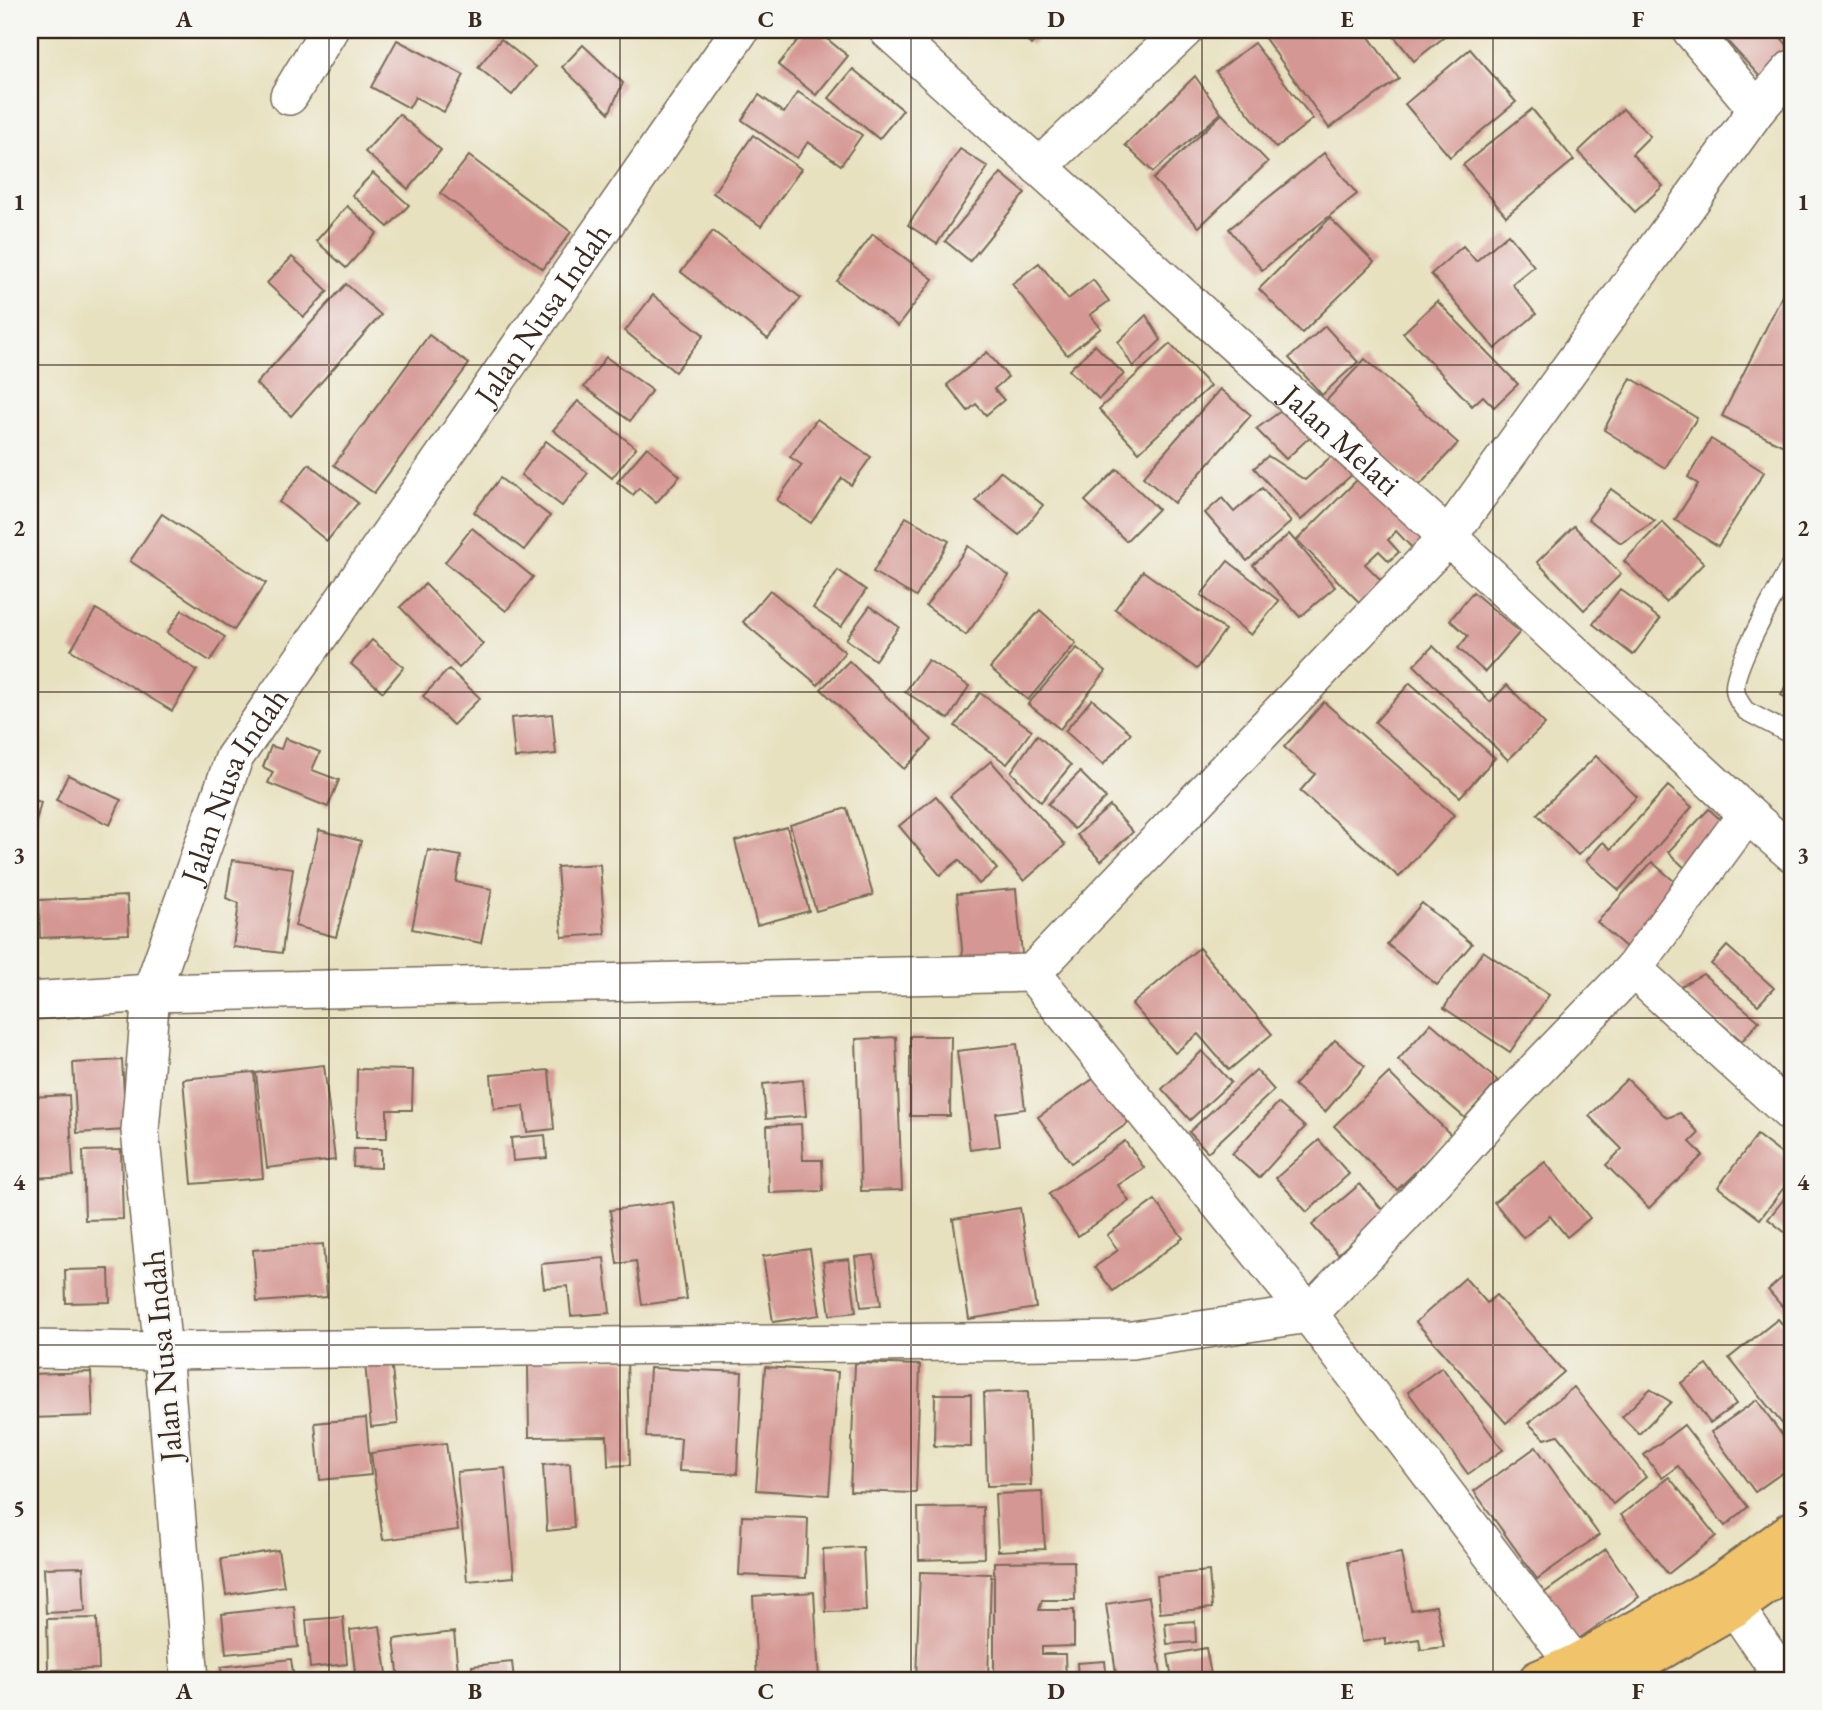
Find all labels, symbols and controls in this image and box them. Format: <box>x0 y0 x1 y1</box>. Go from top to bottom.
text: A <box>175 4 193 34</box>
text: B <box>468 4 482 34</box>
text: C <box>758 4 774 34</box>
text: D <box>1047 4 1065 34</box>
text: E <box>1340 4 1354 34</box>
text: F <box>1632 4 1645 34</box>
text: 1 <box>13 187 25 217</box>
text: 1 <box>1797 187 1809 217</box>
street label: Jalan Nusa Indah <box>463 215 621 415</box>
street label: Jalan Melati <box>1270 373 1409 505</box>
text: 2 <box>13 513 25 543</box>
text: 2 <box>1797 513 1809 543</box>
street label: Jalan Nusa Indah <box>170 679 298 892</box>
text: 3 <box>13 840 25 870</box>
text: 3 <box>1797 840 1809 870</box>
text: 4 <box>13 1167 26 1197</box>
text: 4 <box>1797 1167 1810 1197</box>
street label: Jalan Nusa Indah <box>132 1248 192 1467</box>
text: 5 <box>13 1493 25 1523</box>
text: 5 <box>1797 1493 1809 1523</box>
text: A <box>175 1676 193 1706</box>
text: B <box>468 1676 482 1706</box>
text: C <box>758 1676 774 1706</box>
text: D <box>1047 1676 1065 1706</box>
text: E <box>1340 1676 1354 1706</box>
text: F <box>1632 1676 1645 1706</box>

